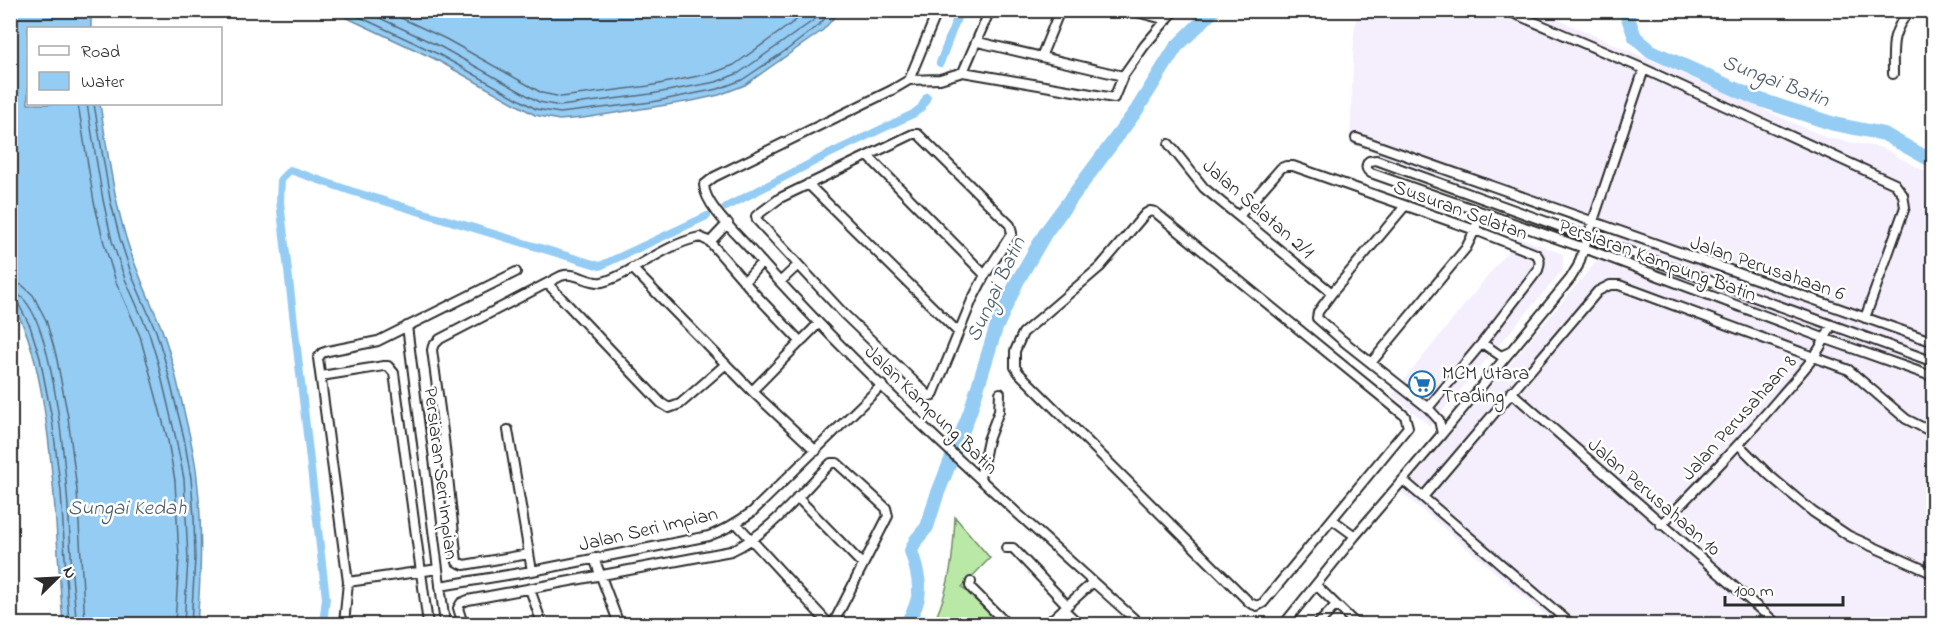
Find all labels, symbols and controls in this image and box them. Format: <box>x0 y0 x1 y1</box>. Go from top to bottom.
legend <box>27 27 222 105</box>
text: Road <box>81 40 120 66</box>
water label: Sungai Batin <box>1717 48 1834 117</box>
text: Water <box>81 70 125 96</box>
street label: Jalan Selatan 2/1 <box>1195 153 1320 267</box>
street label: Susuran Selatan <box>1389 174 1531 249</box>
street label: Persiaran Kampung Batin <box>1554 212 1760 312</box>
street label: Jalan Perusahaan 6 <box>1686 229 1849 310</box>
water label: Sungai Batin <box>959 232 1035 347</box>
street label: Jalan Kampung Batin <box>856 339 1004 483</box>
street label: Jalan Perusahaan 8 <box>1675 349 1804 488</box>
place label: MCM Utara Trading <box>1442 360 1529 413</box>
supermarket icon: MCM Utara Trading <box>1407 369 1437 399</box>
street label: Persiaran Seri Impian <box>415 385 465 562</box>
street label: Jalan Perusahaan 10 <box>1580 432 1727 564</box>
water label: Sungai Kedah <box>68 494 187 525</box>
street label: Jalan Seri Impian <box>576 500 721 560</box>
north arrow <box>27 548 87 608</box>
text: N <box>56 563 82 583</box>
scale bar <box>1725 569 1844 607</box>
text: 100 m <box>1734 579 1774 605</box>

